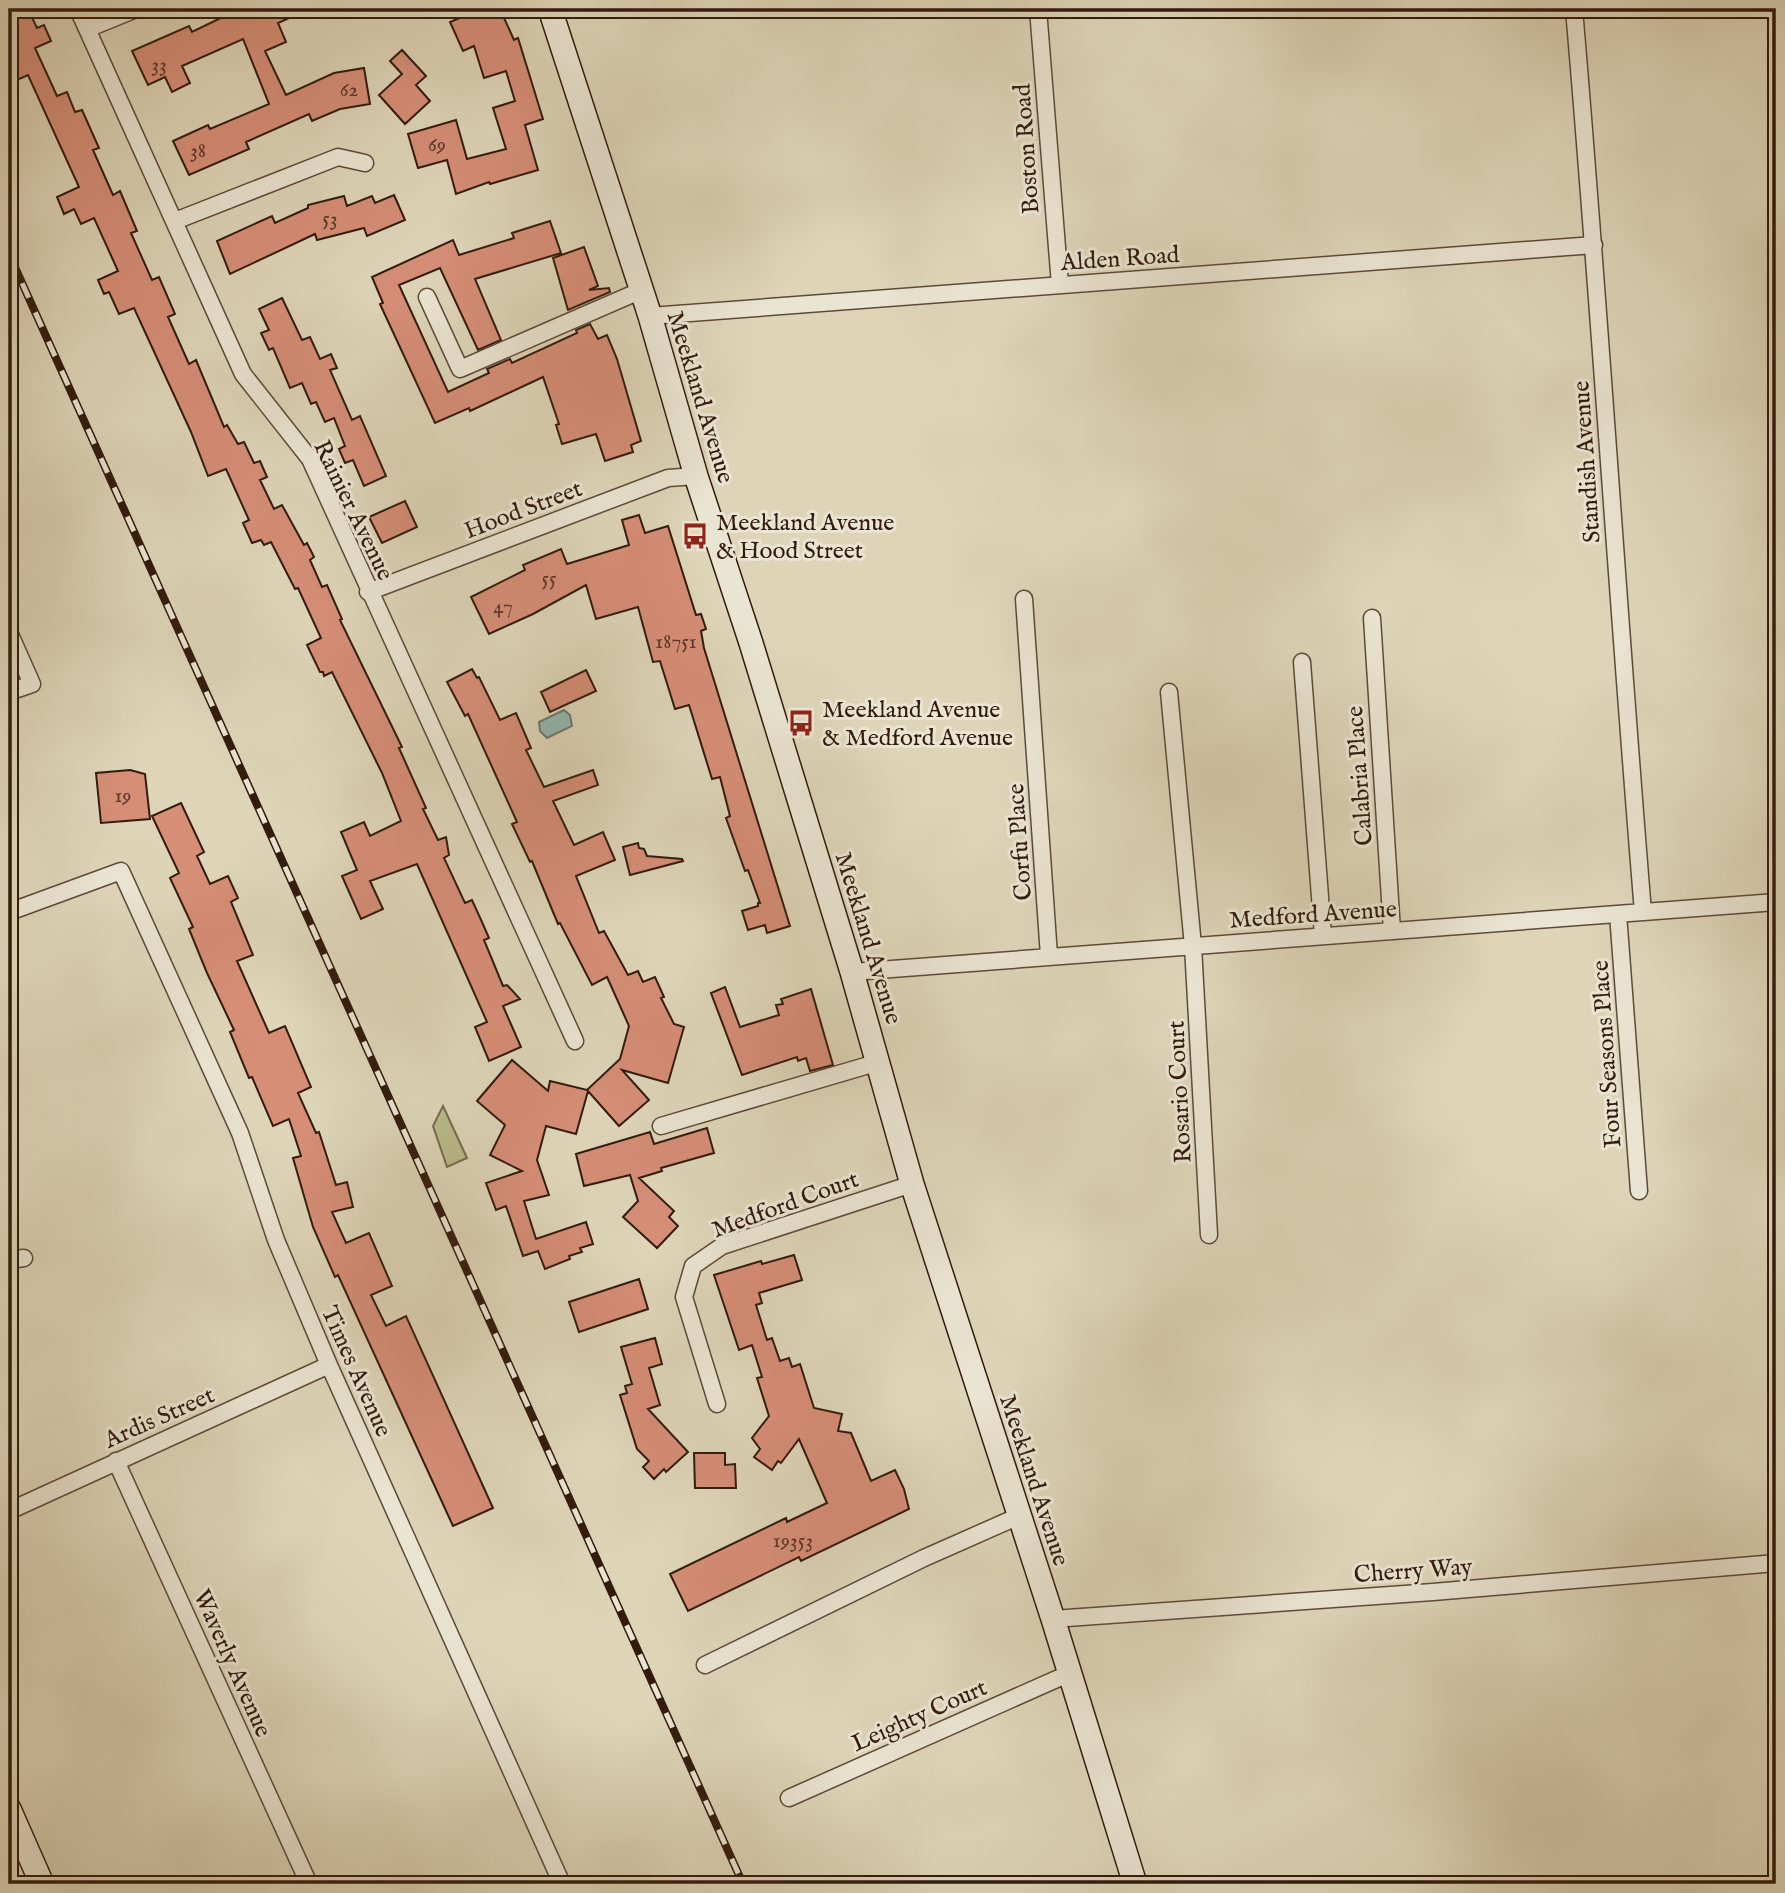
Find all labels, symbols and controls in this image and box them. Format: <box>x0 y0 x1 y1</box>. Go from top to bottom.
house number: 33 <box>151 52 167 79</box>
house number: 62 <box>340 77 359 104</box>
street label: Boston Road <box>1007 82 1048 215</box>
house number: 69 <box>428 132 446 159</box>
house number: 38 <box>190 138 206 165</box>
house number: 53 <box>322 206 338 233</box>
street label: Alden Road <box>1059 240 1181 279</box>
street label: Meekland Avenue <box>659 308 740 487</box>
street label: Standish Avenue <box>1566 380 1609 544</box>
street label: Rainier Avenue <box>305 435 400 586</box>
street label: Hood Street <box>460 474 587 547</box>
place label: Meekland Avenue & Hood Street <box>716 508 894 567</box>
bus stop icon: Meekland Avenue & Hood Street <box>680 521 710 551</box>
house number: 55 <box>541 566 557 593</box>
house number: 47 <box>493 594 513 621</box>
house number: 18751 <box>655 629 697 656</box>
place label: Meekland Avenue & Medford Avenue <box>822 695 1013 754</box>
street label: Calabria Place <box>1340 705 1381 847</box>
bus stop icon: Meekland Avenue & Medford Avenue <box>786 708 816 738</box>
street label: Corfu Place <box>1001 782 1040 902</box>
house number: 19 <box>115 783 132 810</box>
street label: Meekland Avenue <box>827 849 908 1028</box>
street label: Medford Avenue <box>1228 894 1398 937</box>
street label: Four Seasons Place <box>1585 959 1630 1149</box>
street label: Rosario Court <box>1161 1020 1200 1164</box>
street label: Medford Court <box>708 1165 863 1246</box>
street label: Times Avenue <box>313 1301 398 1442</box>
street label: Ardis Street <box>99 1380 220 1457</box>
street label: Meekland Avenue <box>991 1391 1076 1570</box>
house number: 19353 <box>773 1528 813 1555</box>
street label: Cherry Way <box>1353 1552 1474 1591</box>
street label: Waverly Avenue <box>185 1585 278 1742</box>
street label: Leighty Court <box>847 1673 992 1760</box>

